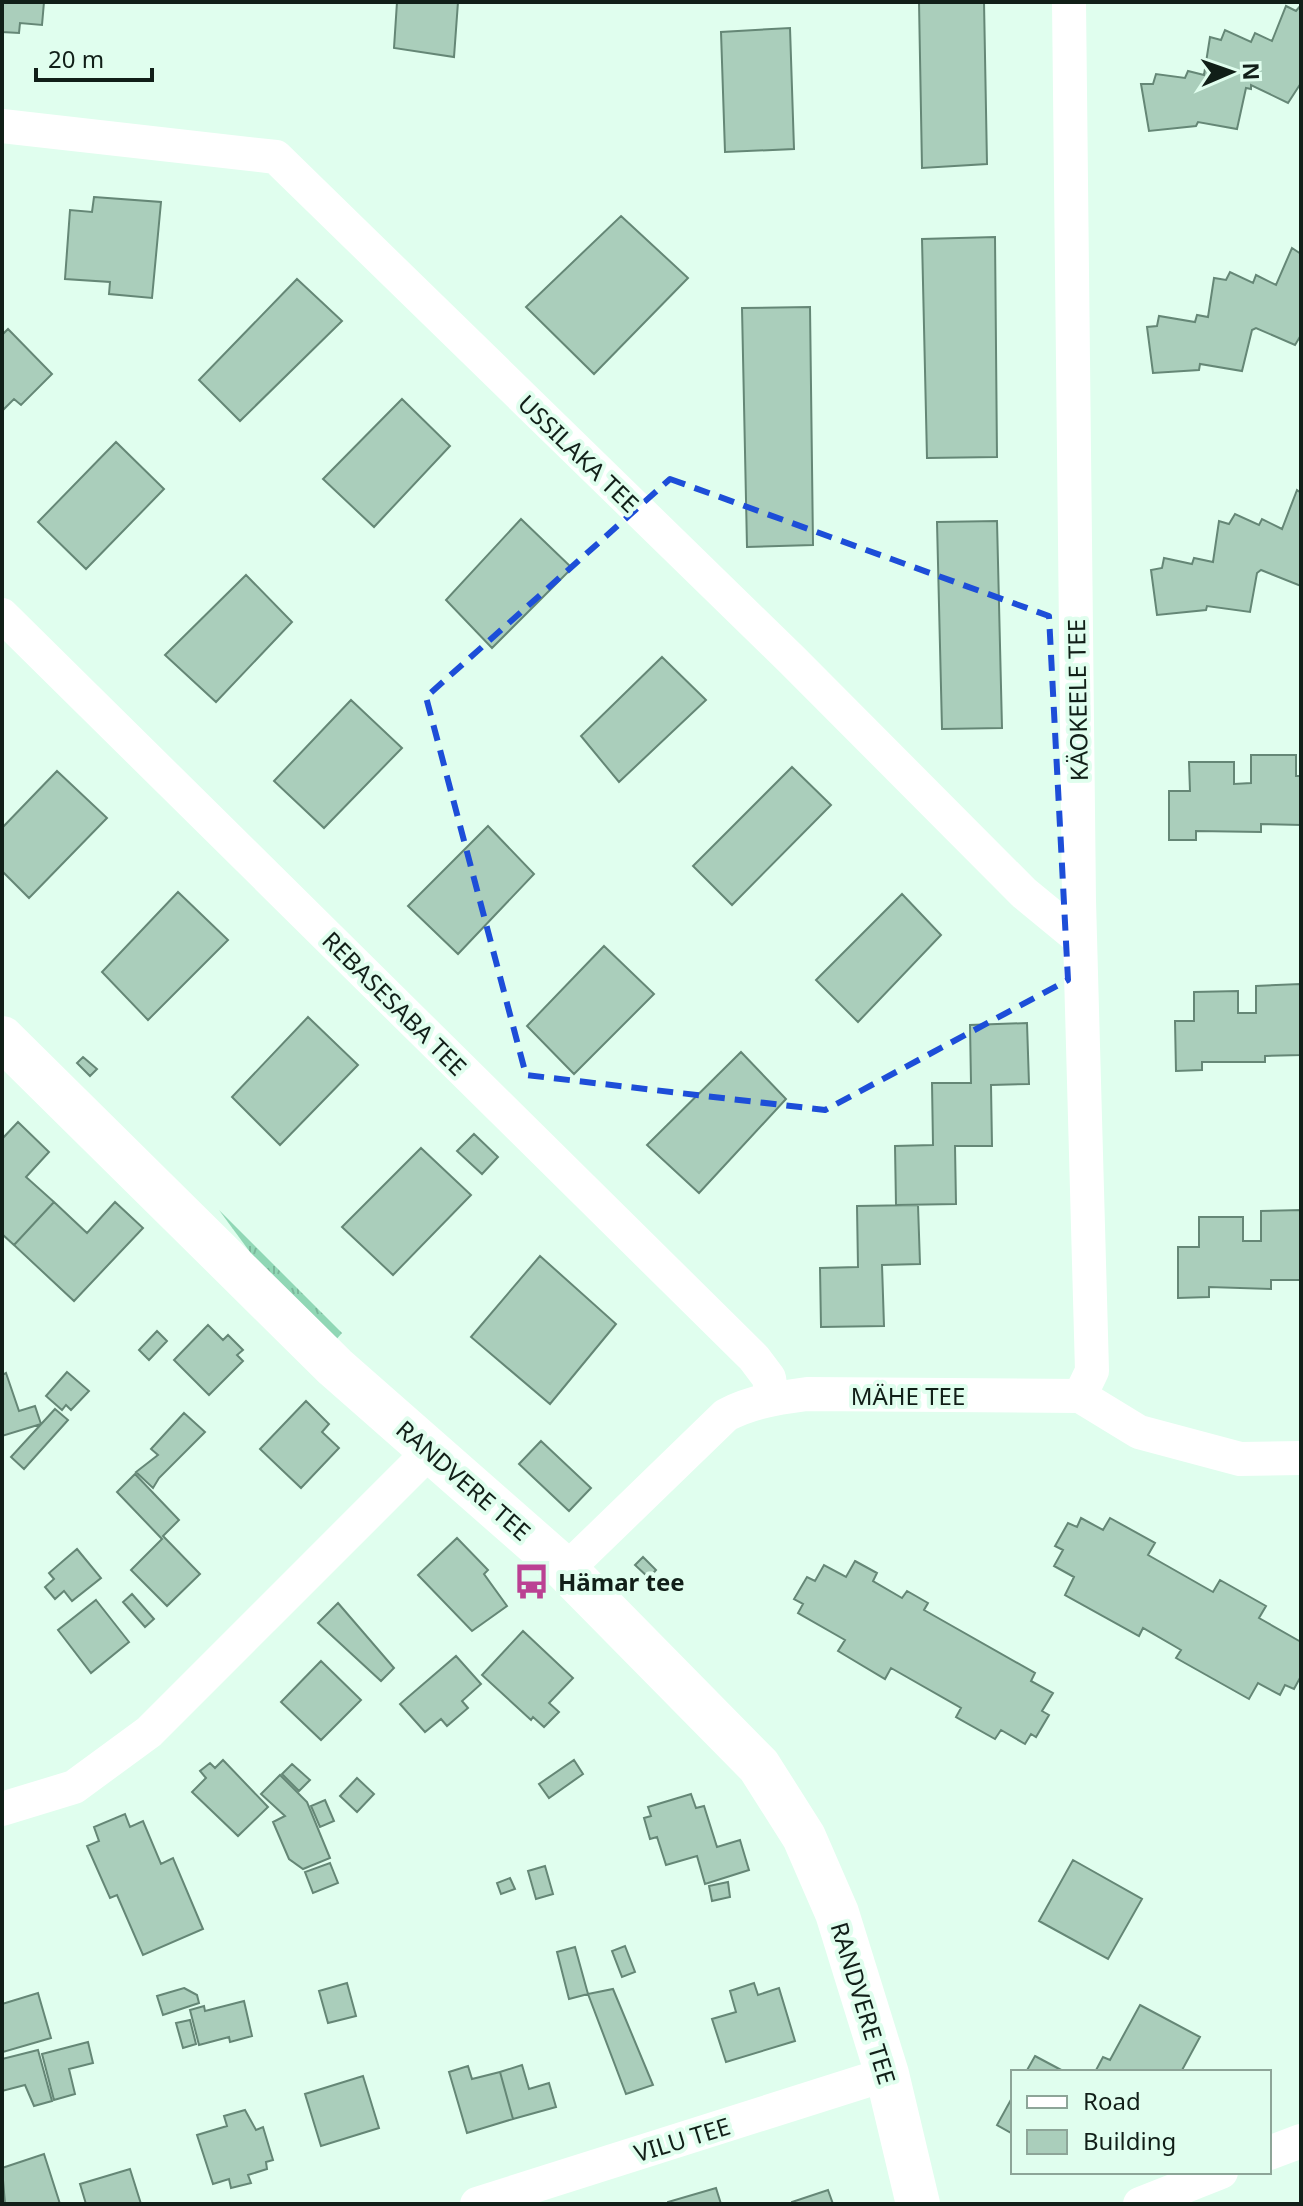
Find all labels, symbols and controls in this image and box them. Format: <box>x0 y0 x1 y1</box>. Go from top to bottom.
scale bar <box>36 32 152 82</box>
north arrow <box>1191 32 1271 112</box>
text: 20 m <box>48 42 104 75</box>
text: N <box>1237 62 1267 81</box>
street label: USSILAKA TEE <box>511 387 647 519</box>
street label: KÄOKEELE TEE <box>1059 619 1095 781</box>
street label: REBASESABA TEE <box>316 924 474 1082</box>
street label: MÄHE TEE <box>851 1379 965 1412</box>
street label: RANDVERE TEE <box>390 1412 538 1548</box>
bus stop icon: Hämar tee <box>513 1562 551 1600</box>
place label: Hämar tee <box>558 1565 685 1598</box>
street label: RANDVERE TEE <box>824 1918 904 2088</box>
legend <box>1011 2070 1271 2174</box>
text: Road <box>1083 2084 1141 2117</box>
street label: VILU TEE <box>630 2109 734 2169</box>
text: Building <box>1083 2124 1176 2157</box>

